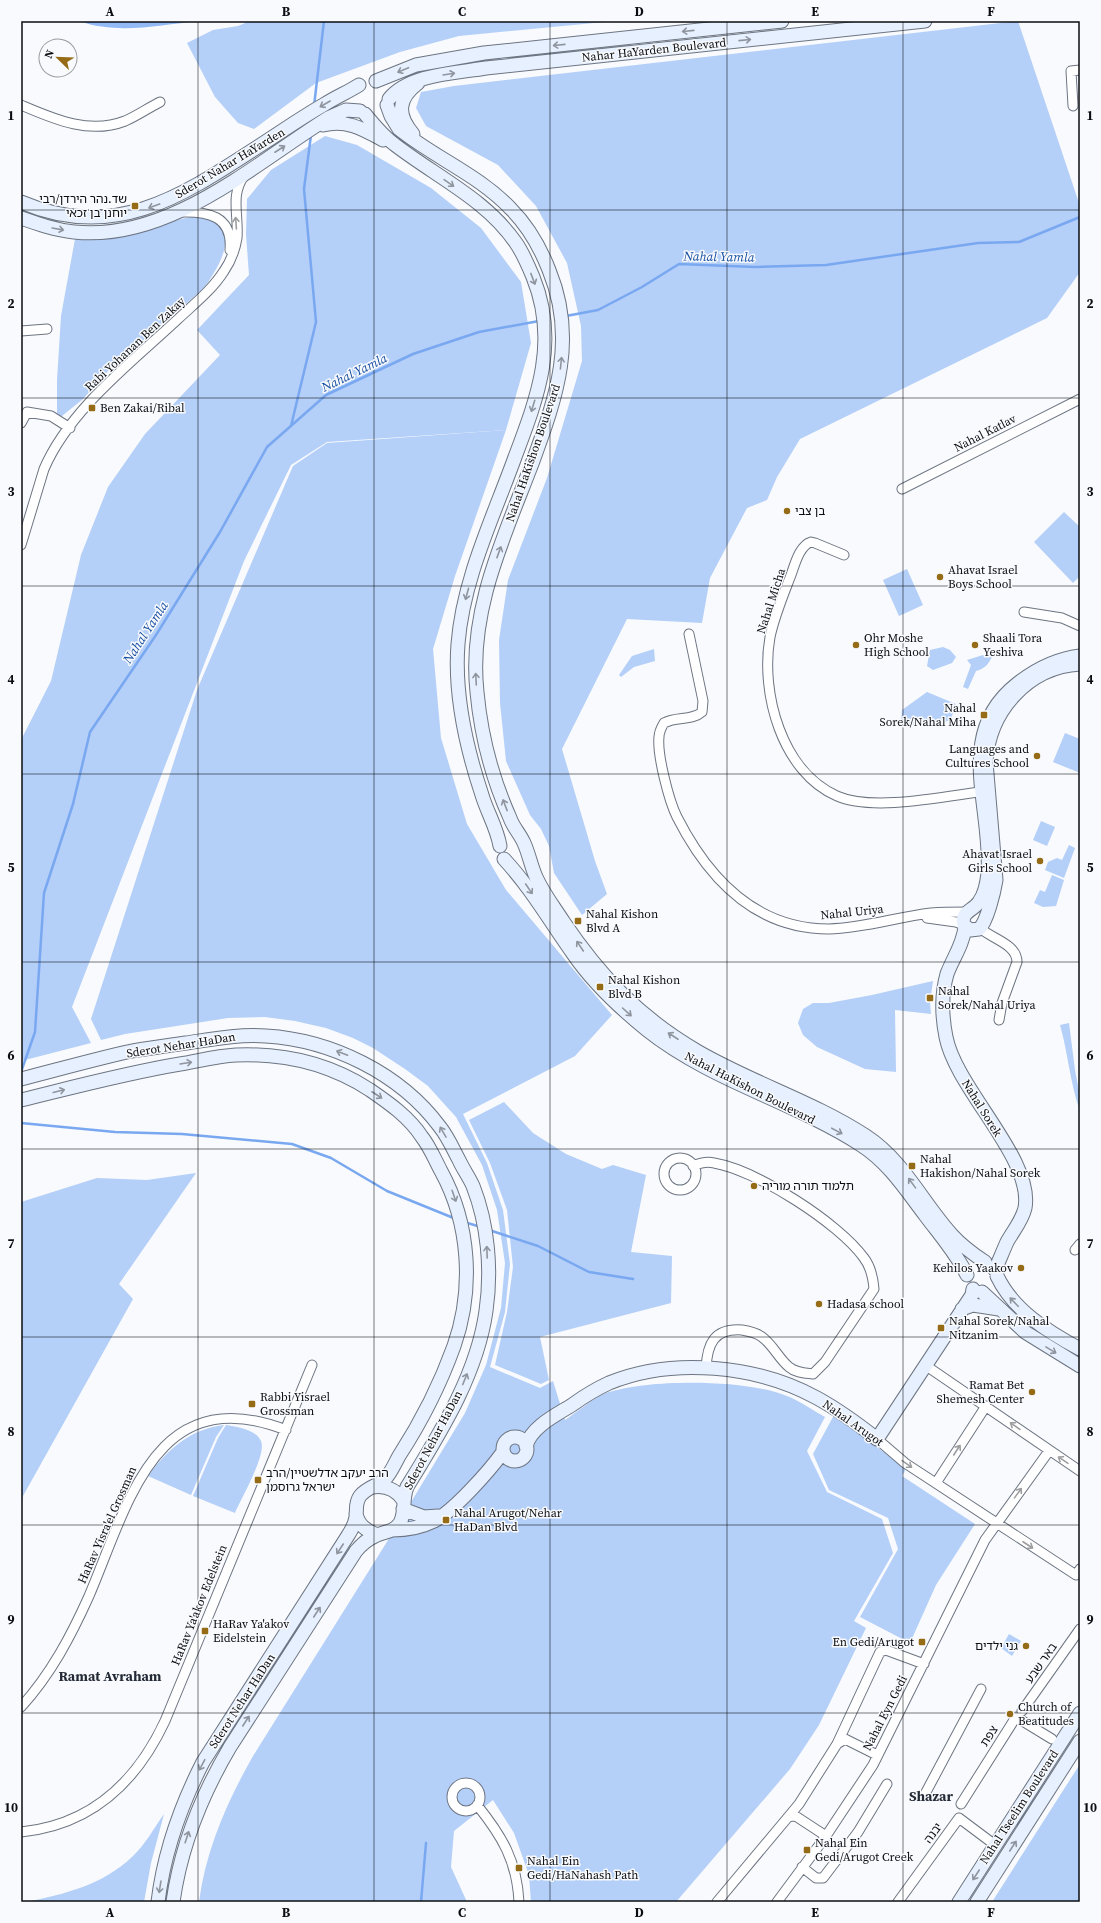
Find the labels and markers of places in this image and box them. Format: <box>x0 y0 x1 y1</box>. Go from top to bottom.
place label: שד.נהר הירדן/רבי יוחנן בן זכאי <box>39 191 127 221</box>
marker: שד.נהר הירדן/רבי יוחנן בן זכאי <box>130 201 140 211</box>
place label: Ben Zakai/Ribal <box>100 400 185 416</box>
marker: Ben Zakai/Ribal <box>87 403 97 413</box>
place label: בן צבי <box>795 503 826 519</box>
marker: בן צבי <box>782 506 792 516</box>
place label: Ahavat Israel Boys School <box>948 562 1018 592</box>
marker: Ahavat Israel Boys School <box>935 572 945 582</box>
place label: Ohr Moshe High School <box>864 630 929 660</box>
place label: Shaali Tora Yeshiva <box>983 630 1043 660</box>
marker: Ohr Moshe High School <box>851 640 861 650</box>
marker: Shaali Tora Yeshiva <box>970 640 980 650</box>
place label: Nahal Sorek/Nahal Miha <box>880 700 977 730</box>
marker: Nahal Sorek/Nahal Miha <box>979 710 989 720</box>
place label: Languages and Cultures School <box>945 741 1029 771</box>
marker: Languages and Cultures School <box>1032 751 1042 761</box>
place label: Ahavat Israel Girls School <box>962 846 1032 876</box>
marker: Ahavat Israel Girls School <box>1035 856 1045 866</box>
place label: Nahal Kishon Blvd A <box>586 906 658 936</box>
marker: Nahal Kishon Blvd A <box>573 916 583 926</box>
place label: Nahal Kishon Blvd B <box>608 972 680 1002</box>
marker: Nahal Kishon Blvd B <box>595 982 605 992</box>
place label: Nahal Sorek/Nahal Uriya <box>938 983 1036 1013</box>
marker: Nahal Sorek/Nahal Uriya <box>925 993 935 1003</box>
place label: Nahal Hakishon/Nahal Sorek <box>920 1151 1041 1181</box>
marker: Nahal Hakishon/Nahal Sorek <box>907 1161 917 1171</box>
place label: תלמוד תורה מוריה <box>762 1178 854 1194</box>
marker: תלמוד תורה מוריה <box>749 1181 759 1191</box>
place label: Kehilos Yaakov <box>933 1260 1013 1276</box>
marker: Kehilos Yaakov <box>1016 1263 1026 1273</box>
place label: Hadasa school <box>827 1296 904 1312</box>
marker: Hadasa school <box>814 1299 824 1309</box>
place label: Nahal Sorek/Nahal Nitzanim <box>949 1313 1050 1343</box>
marker: Nahal Sorek/Nahal Nitzanim <box>936 1323 946 1333</box>
place label: Ramat Bet Shemesh Center <box>937 1377 1024 1407</box>
marker: Ramat Bet Shemesh Center <box>1027 1387 1037 1397</box>
place label: Rabbi Yisrael Grossman <box>260 1389 331 1419</box>
marker: Rabbi Yisrael Grossman <box>247 1399 257 1409</box>
place label: הרב יעקב אדלשטיין/הרב ישראל גרוסמן <box>266 1465 389 1495</box>
marker: הרב יעקב אדלשטיין/הרב ישראל גרוסמן <box>253 1475 263 1485</box>
place label: Nahal Arugot/Nehar HaDan Blvd <box>454 1505 562 1535</box>
marker: Nahal Arugot/Nehar HaDan Blvd <box>441 1515 451 1525</box>
place label: HaRav Ya'akov Eidelstein <box>213 1616 289 1646</box>
marker: HaRav Ya'akov Eidelstein <box>200 1626 210 1636</box>
place label: En Gedi/Arugot <box>833 1634 914 1650</box>
marker: En Gedi/Arugot <box>917 1637 927 1647</box>
place label: גני ילדים <box>975 1638 1019 1654</box>
marker: גני ילדים <box>1021 1641 1031 1651</box>
place label: Church of Beatitudes <box>1018 1699 1074 1729</box>
marker: Church of Beatitudes <box>1005 1709 1015 1719</box>
place label: Nahal Ein Gedi/Arugot Creek <box>815 1835 914 1865</box>
marker: Nahal Ein Gedi/Arugot Creek <box>802 1845 812 1855</box>
place label: Nahal Ein Gedi/HaNahash Path <box>527 1853 638 1883</box>
marker: Nahal Ein Gedi/HaNahash Path <box>514 1863 524 1873</box>

